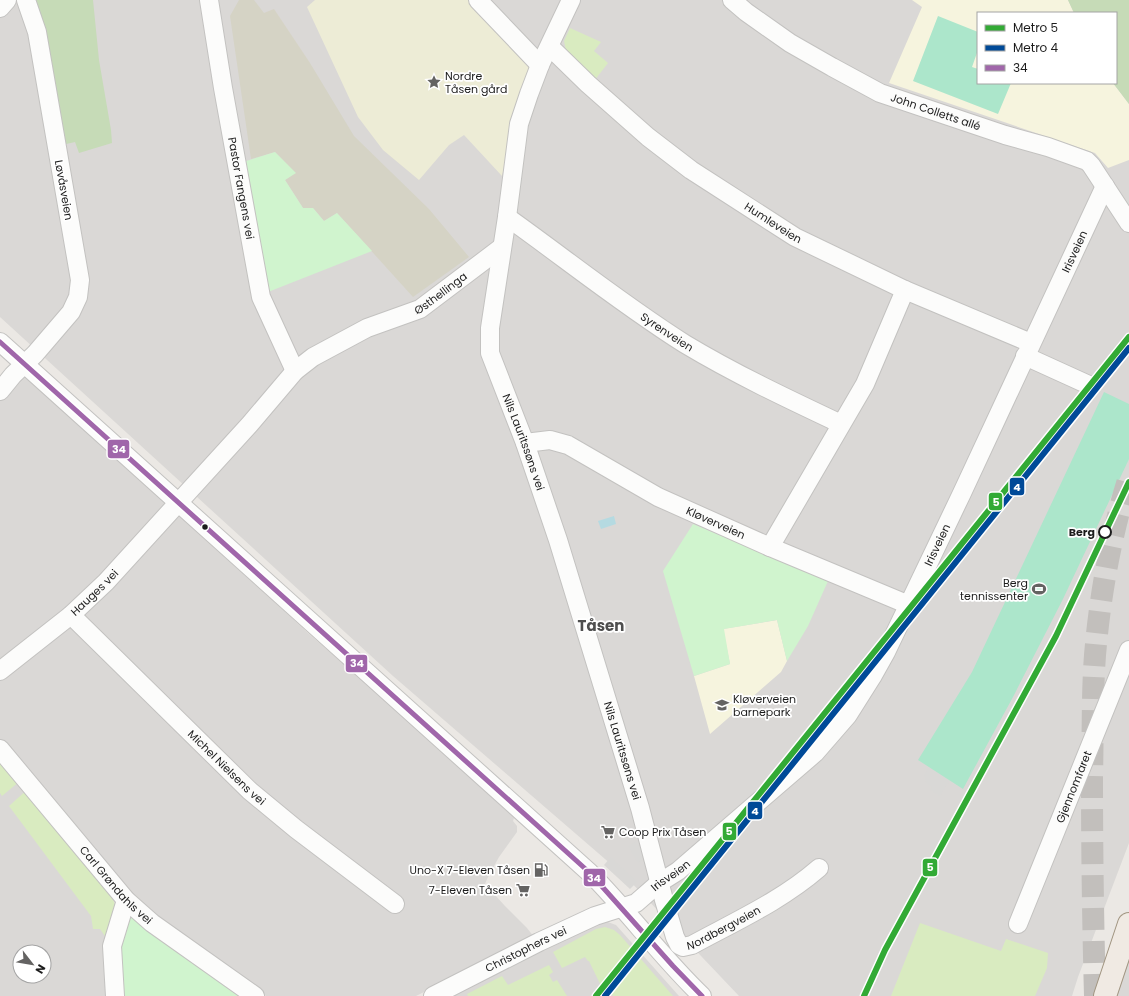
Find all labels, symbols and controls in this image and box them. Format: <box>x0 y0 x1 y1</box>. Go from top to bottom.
legend <box>977 12 1117 84</box>
text: Metro 5 <box>1013 19 1058 36</box>
text: Metro 4 <box>1013 39 1059 56</box>
text: 34 <box>1013 59 1028 76</box>
place label: Nordre Tåsen gård <box>445 68 507 97</box>
place icon: Nordre Tåsen gård <box>426 74 442 90</box>
street label: John Colletts allé <box>889 89 983 134</box>
street label: Pastor Fangens vei <box>224 136 258 241</box>
street label: Løvåsveien <box>51 159 77 221</box>
street label: Humleveien <box>741 199 804 247</box>
street label: Irisveien <box>1058 228 1091 275</box>
street label: Østhellinga <box>412 268 470 318</box>
street label: Syrenveien <box>637 309 696 355</box>
street label: Nils Lauritssøns vei <box>499 391 549 493</box>
line badge: 34 <box>107 439 130 459</box>
text: 34 <box>112 441 127 457</box>
line badge: 4 <box>1009 477 1025 496</box>
text: 4 <box>1013 479 1021 495</box>
line badge: 5 <box>988 492 1003 511</box>
text: 5 <box>992 494 1000 510</box>
street label: Kløverveien <box>684 503 748 543</box>
street label: Irisveien <box>920 521 954 569</box>
unlabelled marker <box>200 522 210 532</box>
place label: Berg <box>1069 524 1095 540</box>
marker: Berg <box>1098 525 1112 539</box>
street label: Hauges vei <box>67 565 122 619</box>
place label: Berg tennissenter <box>960 575 1028 604</box>
sports icon: Berg tennissenter <box>1031 581 1047 597</box>
district label: Tåsen <box>578 615 624 636</box>
line badge: 34 <box>345 654 368 673</box>
text: 34 <box>350 655 365 671</box>
place label: Kløverveien barnepark <box>733 691 796 720</box>
school or university icon: Kløverveien barnepark <box>714 697 730 713</box>
street label: Nils Lauritssøns vei <box>600 700 645 802</box>
street label: Michel Nielsens vei <box>184 726 269 809</box>
street label: Gjennomfaret <box>1052 748 1095 825</box>
line badge: 4 <box>747 801 763 820</box>
text: 4 <box>751 803 759 819</box>
line badge: 5 <box>722 822 737 841</box>
text: 5 <box>725 823 733 839</box>
supermarket icon: Coop Prix Tåsen <box>600 824 616 840</box>
place label: Coop Prix Tåsen <box>619 824 706 840</box>
street label: Carl Grøndahls vei <box>76 842 156 928</box>
street label: Irisveien <box>647 856 694 895</box>
line badge: 5 <box>922 858 938 877</box>
text: 5 <box>926 859 934 875</box>
place label: Uno-X 7-Eleven Tåsen <box>409 862 530 878</box>
fuel station icon: Uno-X 7-Eleven Tåsen <box>533 862 549 878</box>
line badge: 34 <box>583 868 606 887</box>
text: 34 <box>587 870 602 886</box>
place label: 7-Eleven Tåsen <box>429 882 512 898</box>
supermarket icon: 7-Eleven Tåsen <box>515 882 531 898</box>
street label: Nordbergveien <box>685 902 763 954</box>
street label: Christophers vei <box>482 922 569 976</box>
north arrow <box>12 944 52 984</box>
text: N <box>32 961 50 977</box>

